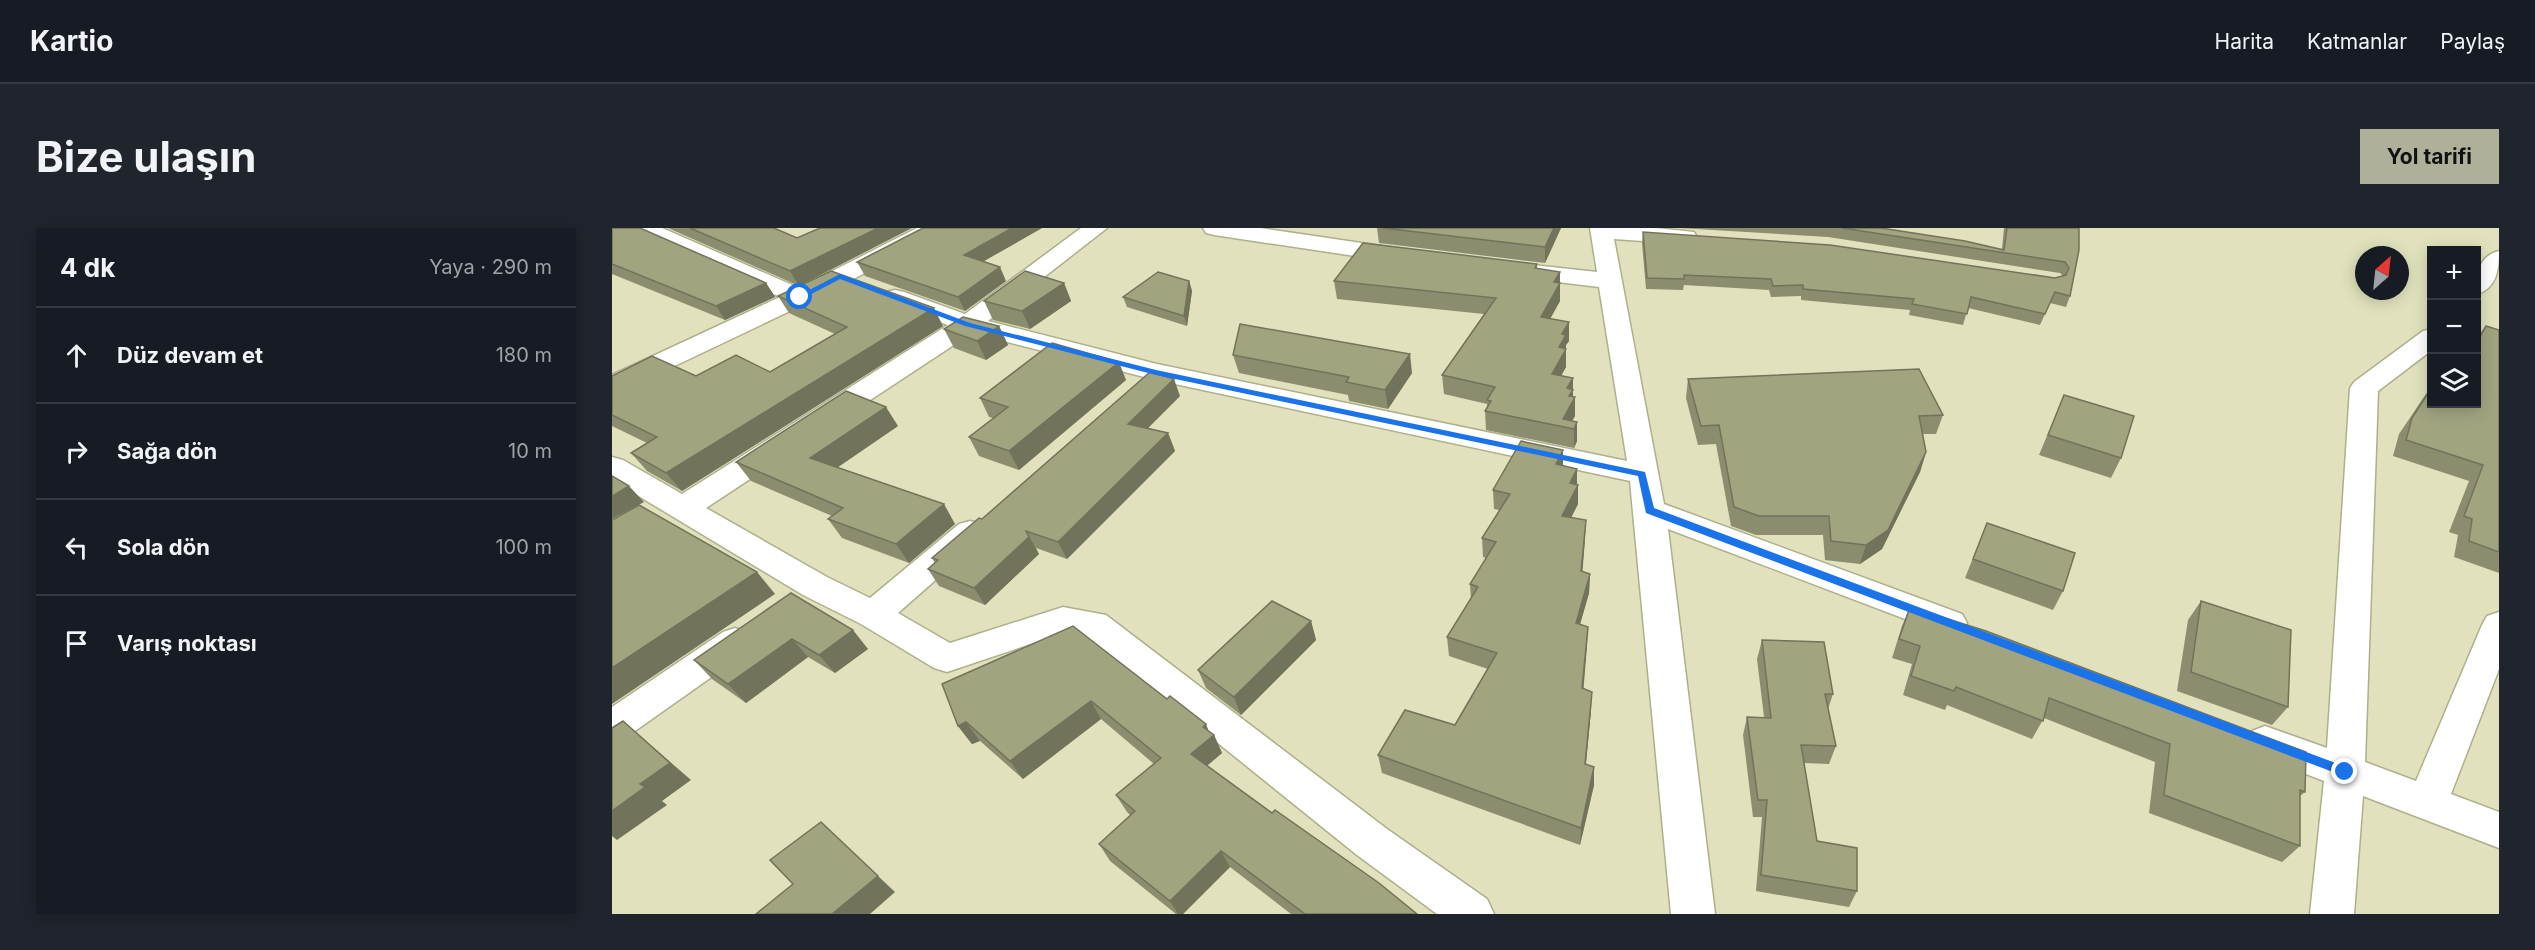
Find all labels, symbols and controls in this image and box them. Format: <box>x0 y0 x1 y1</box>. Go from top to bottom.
text: Kartio <box>30 24 113 58</box>
text: Harita <box>2215 29 2274 54</box>
text: Katmanlar <box>2307 29 2407 54</box>
text: Paylaş <box>2440 29 2505 54</box>
button: Yol tarifi <box>2360 129 2499 184</box>
text: Bize ulaşın <box>36 131 256 182</box>
north arrow <box>2355 246 2409 300</box>
map controls <box>2427 246 2481 408</box>
button: + <box>2427 246 2481 300</box>
text: 4 dk <box>60 252 115 283</box>
text: Yaya · 290 m <box>429 255 552 279</box>
route start <box>786 283 812 309</box>
button: − <box>2427 300 2481 354</box>
icon: ahead <box>60 339 93 372</box>
text: Düz devam et <box>117 342 263 368</box>
text: 180 m <box>496 343 552 367</box>
button: layers <box>2427 354 2481 408</box>
icon: right <box>60 435 93 468</box>
text: Sağa dön <box>117 438 217 464</box>
text: 10 m <box>508 439 552 463</box>
icon: left <box>60 531 93 564</box>
text: Sola dön <box>117 534 210 560</box>
text: 100 m <box>495 535 552 559</box>
icon: arrive <box>60 627 93 660</box>
text: Varış noktası <box>117 630 257 656</box>
route end <box>2331 758 2357 784</box>

